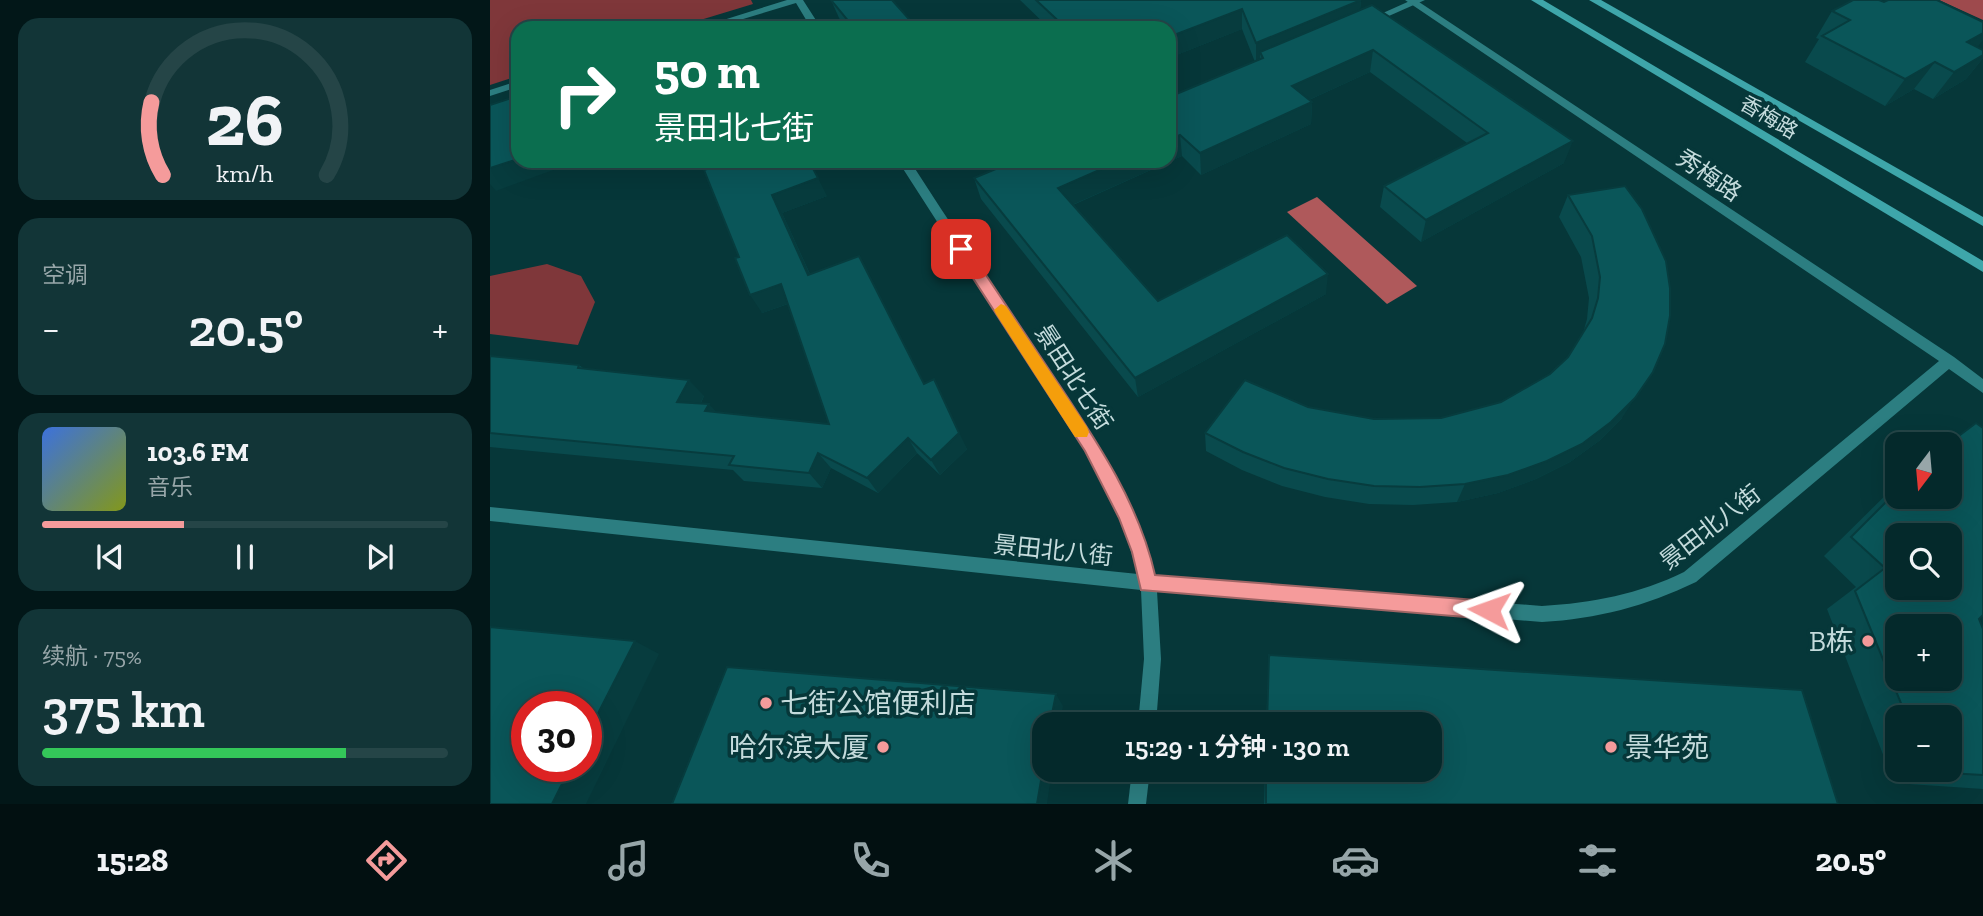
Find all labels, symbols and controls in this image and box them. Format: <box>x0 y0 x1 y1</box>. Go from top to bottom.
text: 50 m <box>654 42 760 101</box>
icon: right <box>539 49 630 140</box>
text: 26 <box>206 76 284 164</box>
street label: 香梅路 <box>1736 90 1802 144</box>
text: 景田北七街 <box>654 109 814 147</box>
street label: 秀梅路 <box>1671 143 1747 207</box>
text: km/h <box>216 158 274 188</box>
pin <box>931 219 991 279</box>
icon: arrive <box>942 230 980 268</box>
text: 空调 <box>42 261 88 289</box>
text: 20.5° <box>188 297 304 359</box>
text: − <box>42 306 60 352</box>
text: + <box>432 306 448 352</box>
street label: 景田北七街 <box>1029 319 1119 435</box>
north arrow <box>1885 432 1962 509</box>
map controls <box>1885 432 1962 782</box>
text: 103.6 FM <box>147 436 249 468</box>
text: 音乐 <box>147 473 193 501</box>
street label: 景田北八街 <box>1654 479 1766 575</box>
button: search <box>1885 523 1962 600</box>
street label: 景田北八街 <box>992 529 1114 571</box>
icon: previous <box>91 538 129 576</box>
icon: pause <box>226 538 264 576</box>
icon: next <box>361 538 399 576</box>
position arrow <box>1452 573 1526 647</box>
button: + <box>1885 614 1962 691</box>
place label: B栋 <box>1809 625 1854 658</box>
marker: B栋 <box>1860 633 1876 649</box>
text: 续航 · 75% <box>42 642 142 670</box>
text: 375 km <box>42 678 205 740</box>
place label: 七街公馆便利店 <box>780 687 976 720</box>
speed limit sign: 30 <box>511 691 602 782</box>
marker: 七街公馆便利店 <box>758 695 774 711</box>
button: − <box>1885 705 1962 782</box>
place label: 哈尔滨大厦 <box>729 731 869 764</box>
text: 15:29 · 1 分钟 · 130 m <box>1125 731 1349 763</box>
place label: 景华苑 <box>1625 731 1709 764</box>
marker: 哈尔滨大厦 <box>875 739 891 755</box>
marker: 景华苑 <box>1603 739 1619 755</box>
icon: directions <box>362 836 411 885</box>
icon: music <box>604 836 653 885</box>
icon: phone <box>846 836 895 885</box>
icon: climate <box>1089 836 1138 885</box>
icon: car <box>1331 836 1380 885</box>
icon: filters <box>1573 836 1622 885</box>
text: 15:28 <box>97 841 169 879</box>
text: 20.5° <box>1815 841 1886 879</box>

